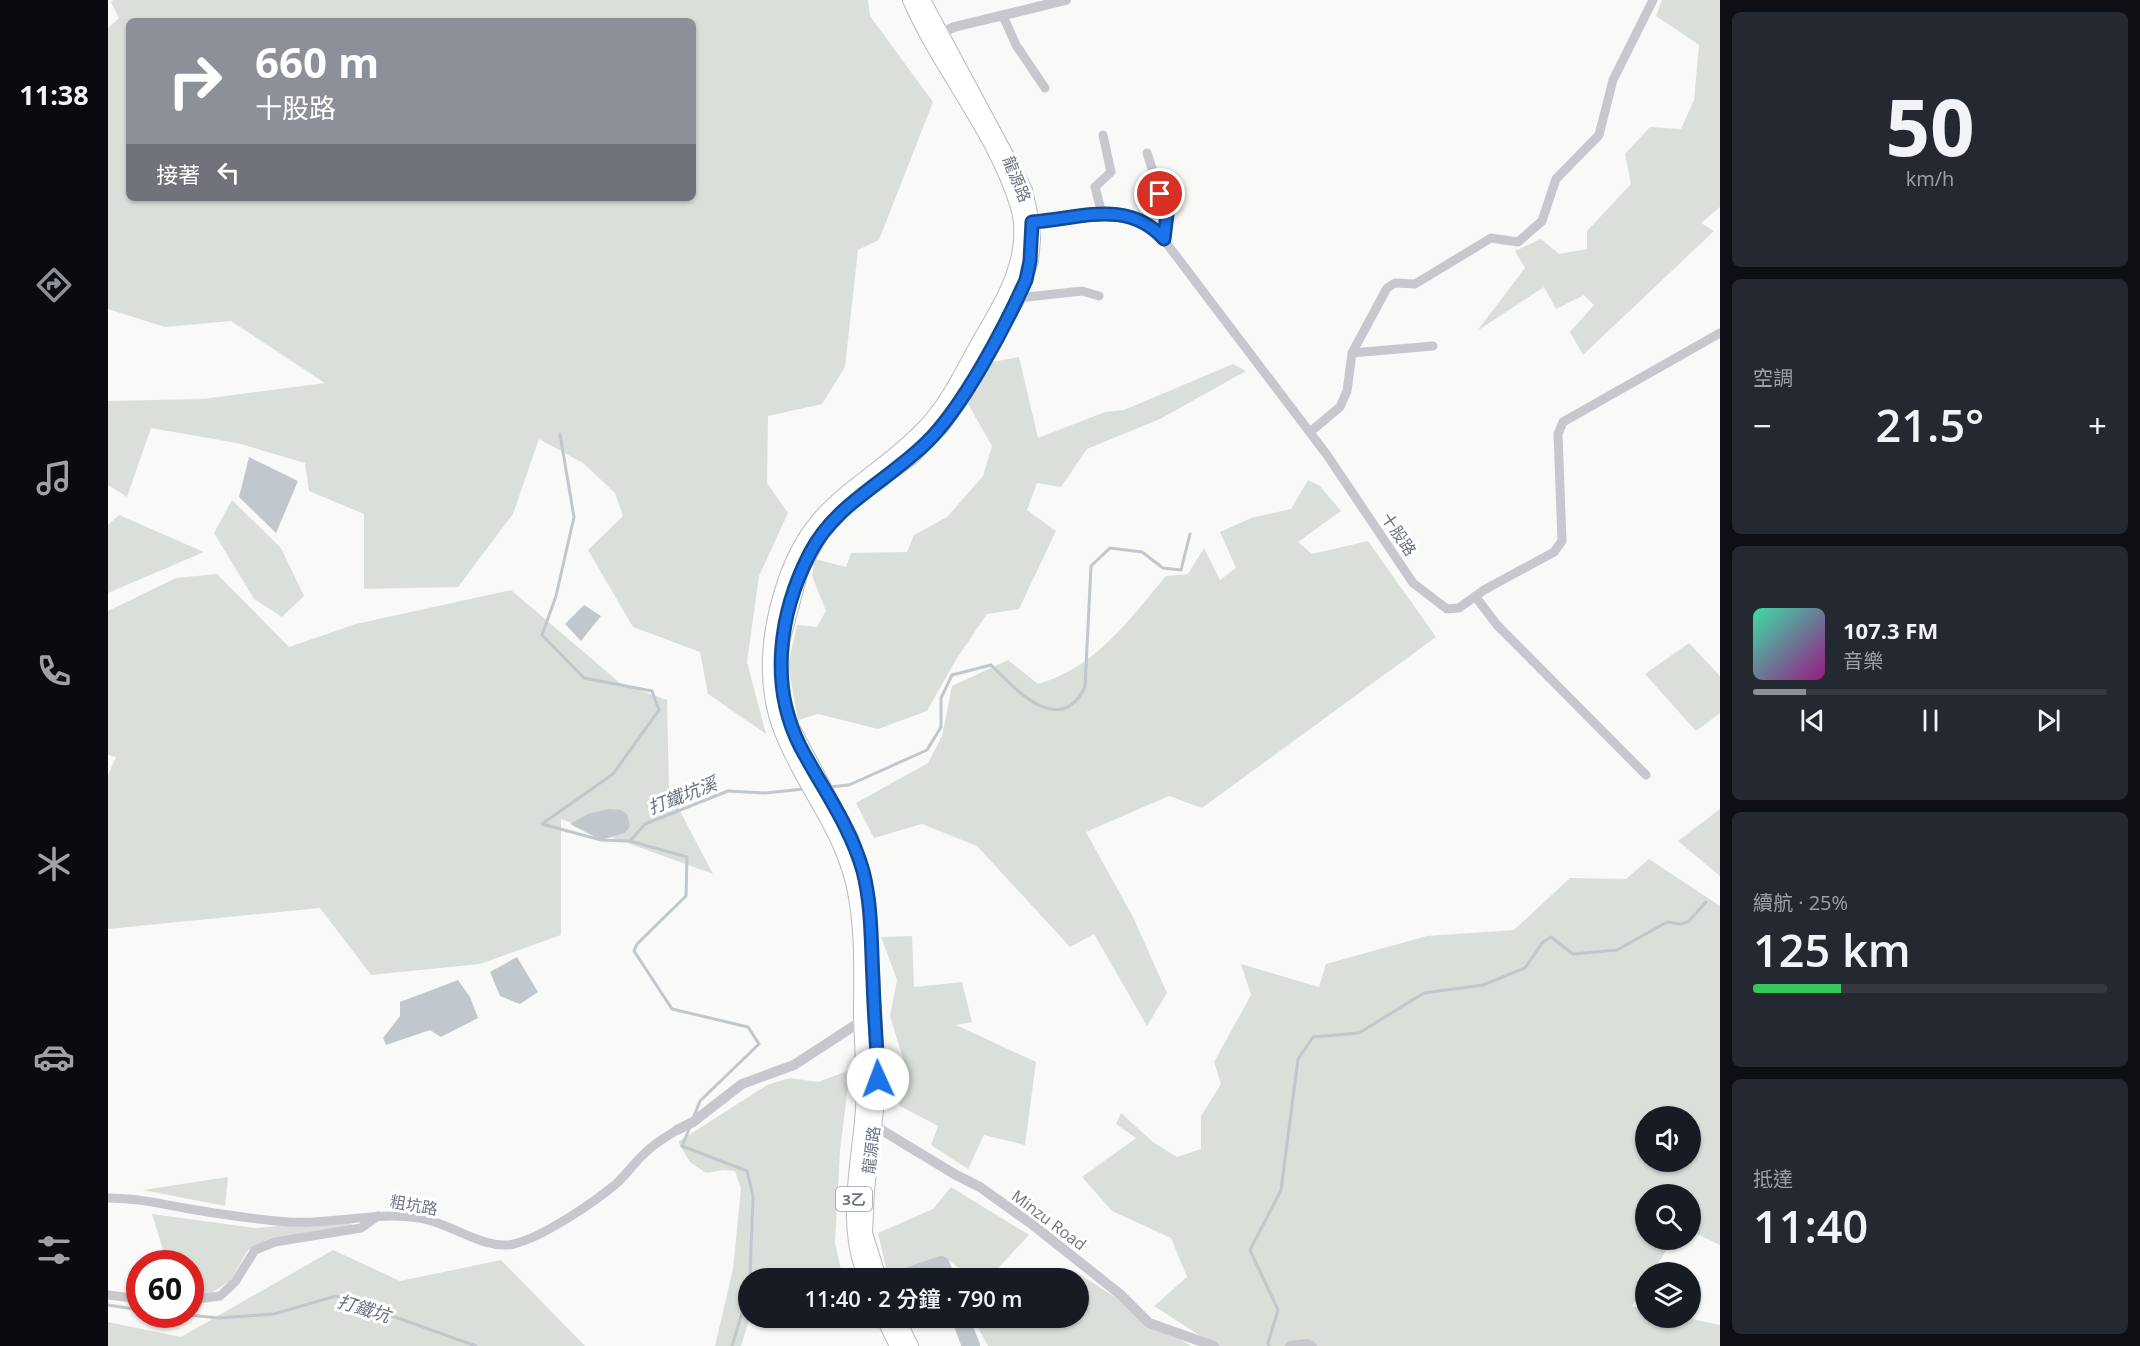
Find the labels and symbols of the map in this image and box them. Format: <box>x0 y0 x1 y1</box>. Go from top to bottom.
street label: 龍源路 <box>998 153 1036 205</box>
pin <box>1134 168 1185 219</box>
street label: 十股路 <box>1376 508 1422 560</box>
water label: 打鐵坑溪 <box>644 770 723 819</box>
position arrow <box>846 1047 910 1111</box>
street label: 龍源路 <box>857 1125 885 1175</box>
street label: Minzu Road <box>1007 1185 1091 1255</box>
road number: 3乙 <box>836 1187 872 1211</box>
street label: 粗坑路 <box>388 1190 440 1220</box>
speed limit sign: 60 <box>126 1250 204 1328</box>
water label: 打鐵坑 <box>335 1289 396 1328</box>

